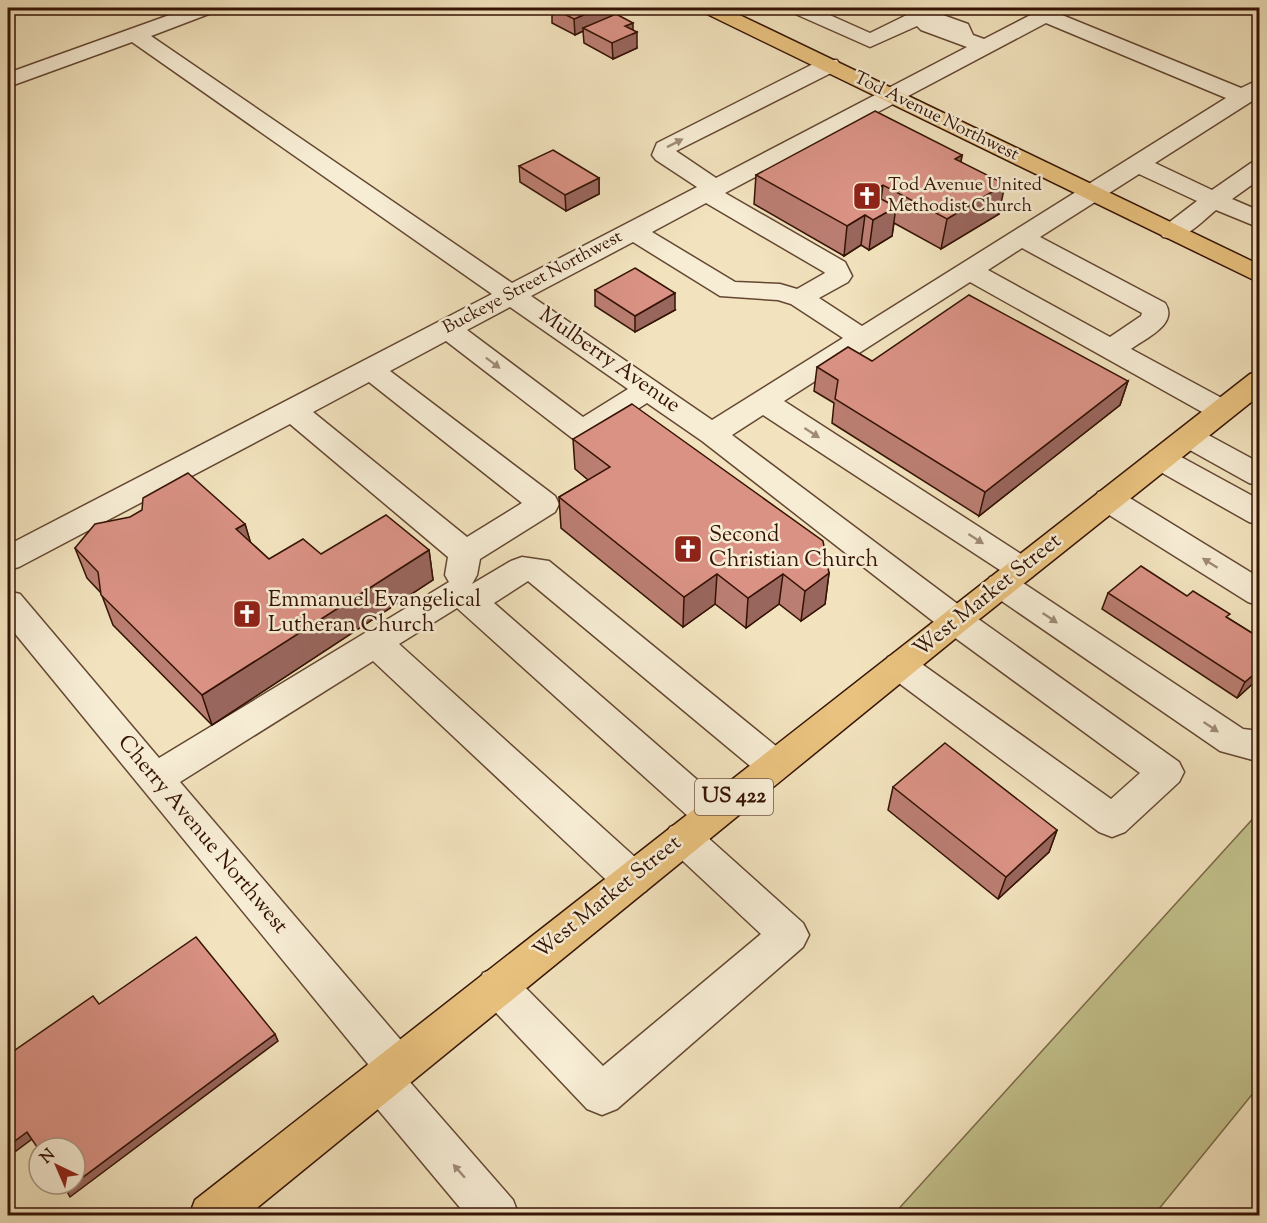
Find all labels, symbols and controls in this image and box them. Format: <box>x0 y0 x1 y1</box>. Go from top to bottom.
street label: Tod Avenue Northwest <box>849 66 1023 168</box>
one-way arrow <box>666 138 684 148</box>
place label: Tod Avenue United Methodist Church <box>888 173 1042 220</box>
church icon: Tod Avenue United Methodist Church <box>851 180 883 212</box>
street label: Buckeye Street Northwest <box>438 225 628 341</box>
street label: Mulberry Avenue <box>532 300 686 422</box>
one-way arrow <box>485 357 501 370</box>
one-way arrow <box>804 427 821 438</box>
place label: Second Christian Church <box>709 520 878 577</box>
street label: West Market Street <box>907 526 1069 666</box>
church icon: Second Christian Church <box>672 533 704 565</box>
one-way arrow <box>967 533 983 545</box>
one-way arrow <box>1202 557 1218 568</box>
place label: Emmanuel Evangelical Lutheran Church <box>268 585 481 642</box>
church icon: Emmanuel Evangelical Lutheran Church <box>231 598 263 630</box>
one-way arrow <box>1041 612 1057 624</box>
one-way arrow <box>1203 721 1220 732</box>
street label: Cherry Avenue Northwest <box>109 729 295 942</box>
road number: US 422 <box>695 779 773 815</box>
street label: West Market Street <box>527 828 689 968</box>
north arrow <box>27 1136 87 1196</box>
text: N <box>36 1144 61 1170</box>
one-way arrow <box>453 1164 466 1179</box>

